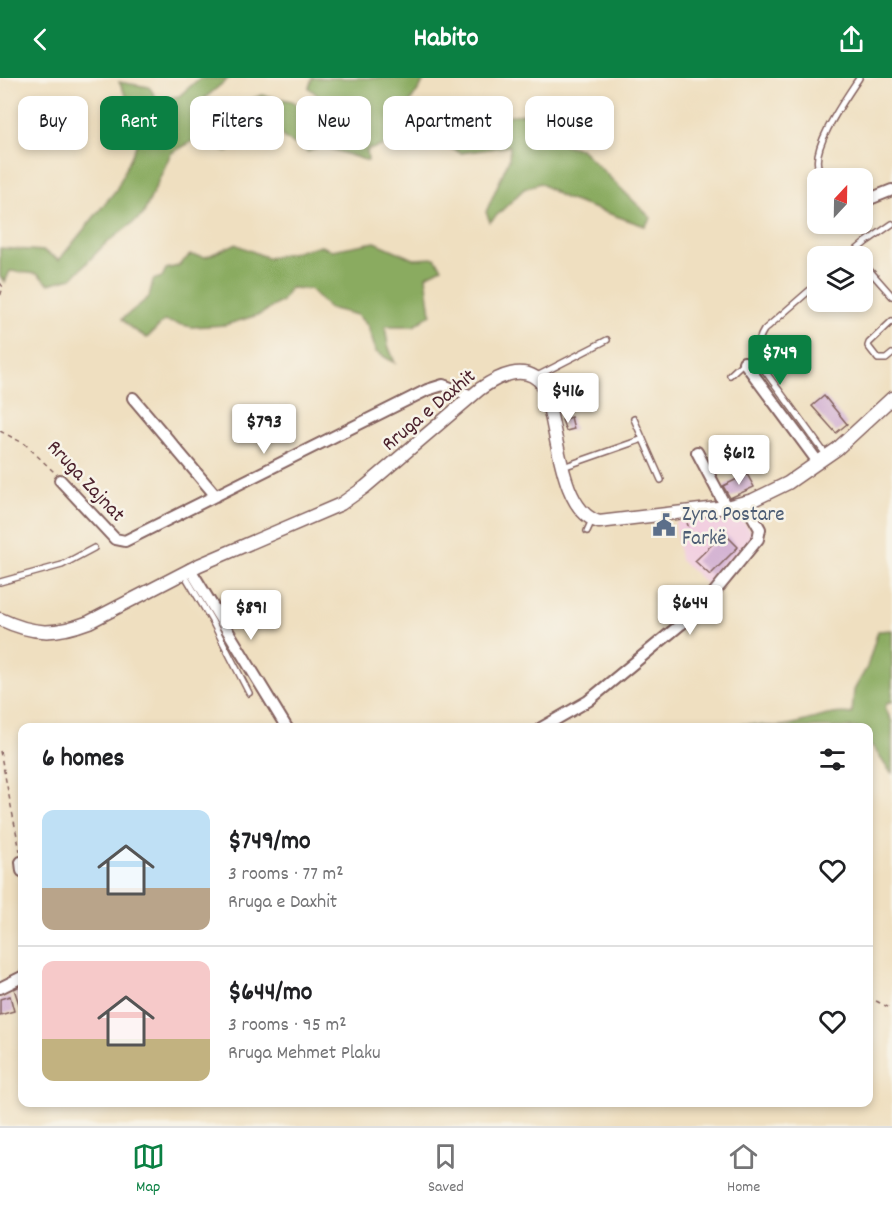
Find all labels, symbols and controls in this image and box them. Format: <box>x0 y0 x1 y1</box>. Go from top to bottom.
text: Habito <box>413 20 479 59</box>
icon: back <box>24 23 57 56</box>
icon: share <box>835 23 868 56</box>
chip: Buy <box>18 96 88 150</box>
chip: Rent <box>100 96 178 150</box>
chip: Filters <box>190 96 284 150</box>
chip: New <box>296 96 371 150</box>
chip: Apartment <box>383 96 513 150</box>
chip: House <box>525 96 614 150</box>
north arrow <box>807 168 873 234</box>
map controls <box>807 168 873 312</box>
button: layers <box>807 246 873 312</box>
pin: $749 <box>744 335 816 386</box>
text: $749 <box>762 340 798 368</box>
street label: Rruga e Daxhit <box>376 363 484 460</box>
pin: $416 <box>532 373 604 424</box>
text: $416 <box>552 378 584 406</box>
pin: $793 <box>228 404 300 455</box>
text: $793 <box>246 409 282 437</box>
street label: Rruga Zajnat <box>39 434 131 530</box>
pin: $612 <box>703 435 775 486</box>
text: $612 <box>722 440 756 468</box>
place label: Zyra Postare Farkë <box>682 501 785 555</box>
public building icon: Zyra Postare Farkë <box>651 512 677 538</box>
pin: $644 <box>654 585 726 636</box>
pin: $891 <box>215 590 287 641</box>
text: $644 <box>672 590 708 618</box>
text: $891 <box>235 595 267 623</box>
text: 6 homes <box>42 741 124 778</box>
icon: filters <box>816 743 849 776</box>
text: $749/mo <box>228 824 311 861</box>
icon: home <box>90 834 162 906</box>
icon: heart <box>816 854 849 887</box>
text: 3 rooms · 77 m² <box>228 861 344 889</box>
text: Rruga e Daxhit <box>228 889 337 917</box>
text: $644/mo <box>228 975 312 1012</box>
icon: home <box>90 985 162 1057</box>
icon: heart <box>816 1005 849 1038</box>
text: 3 rooms · 95 m² <box>228 1012 347 1040</box>
text: Rruga Mehmet Plaku <box>228 1040 381 1068</box>
tab: Map <box>132 1140 165 1199</box>
tab: Saved <box>428 1140 464 1199</box>
tab: Home <box>727 1140 760 1199</box>

